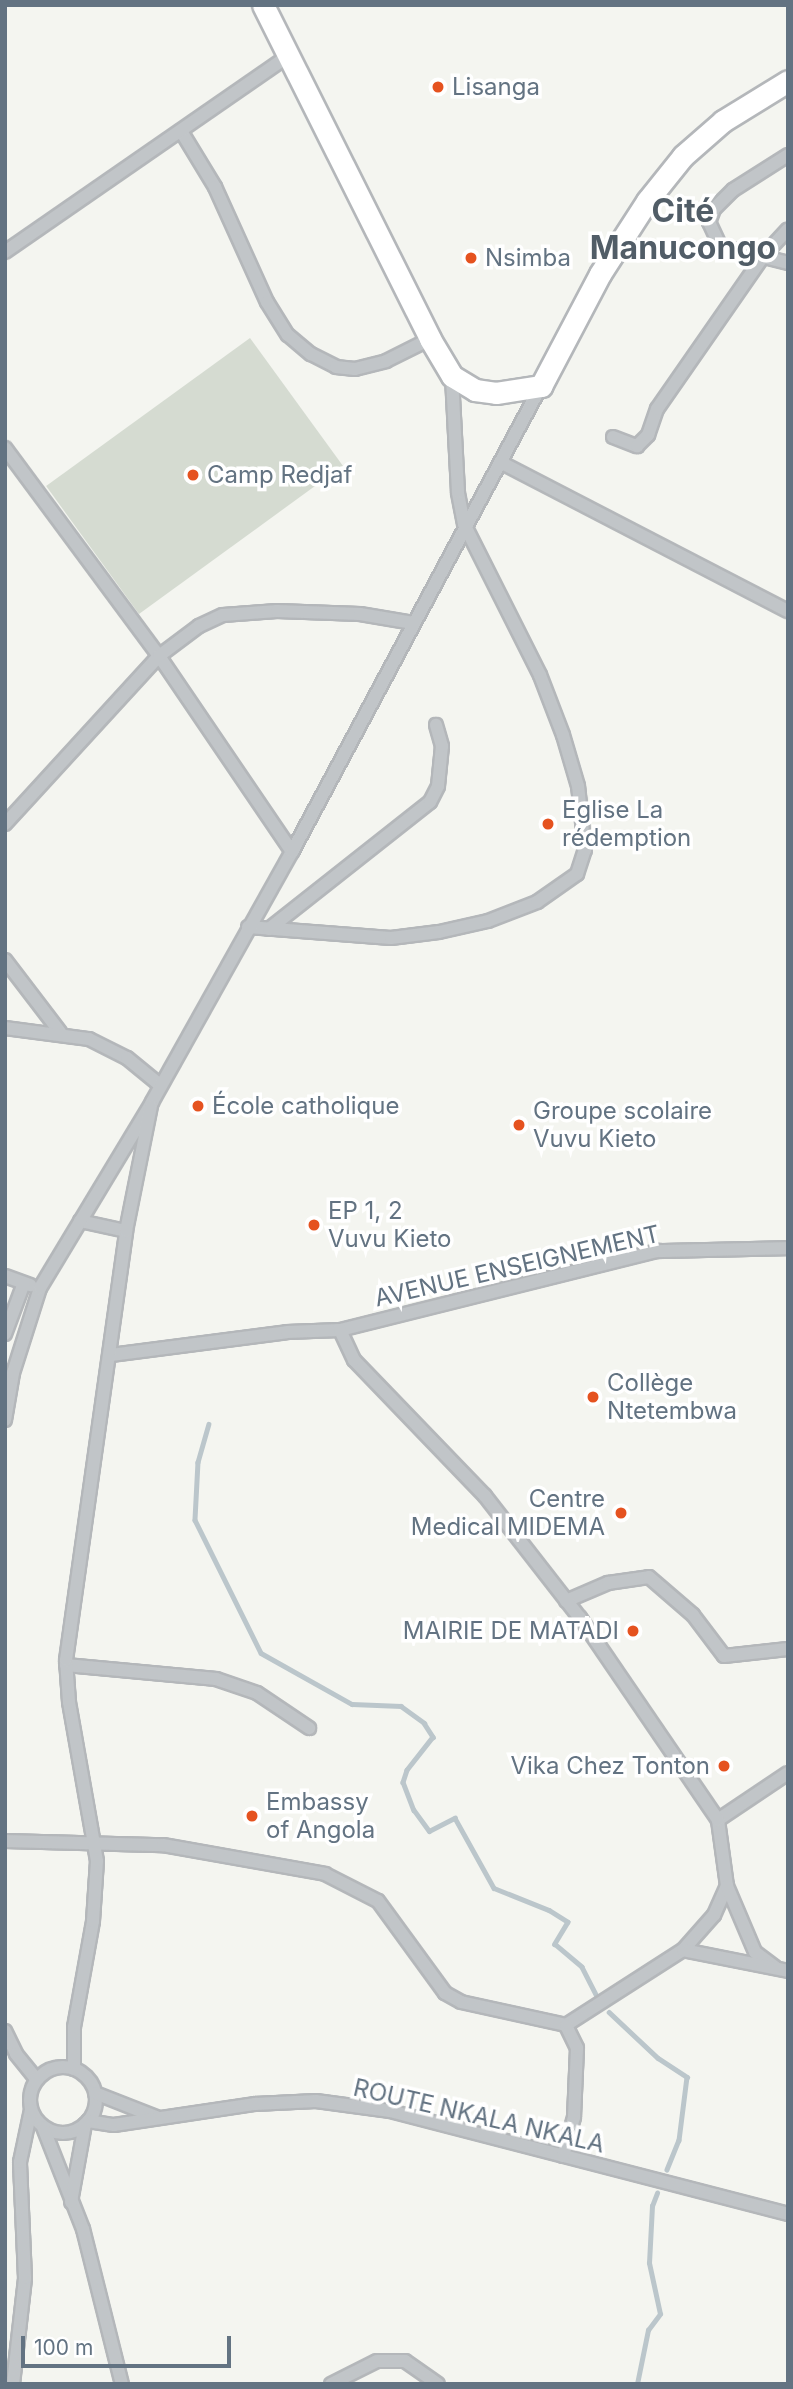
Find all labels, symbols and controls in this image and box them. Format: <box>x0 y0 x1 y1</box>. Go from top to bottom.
place label: Lisanga <box>452 73 540 101</box>
marker: Lisanga <box>430 79 446 95</box>
district label: Cité Manucongo <box>590 193 776 268</box>
place label: Nsimba <box>485 244 571 272</box>
marker: Nsimba <box>463 250 479 266</box>
place label: Camp Redjaf <box>207 461 352 489</box>
marker: Camp Redjaf <box>185 467 201 483</box>
place label: Eglise La rédemption <box>562 796 691 852</box>
marker: Eglise La rédemption <box>540 816 556 832</box>
place label: École catholique <box>212 1092 399 1120</box>
place label: Groupe scolaire Vuvu Kieto <box>533 1097 712 1153</box>
marker: École catholique <box>190 1098 206 1114</box>
marker: Groupe scolaire Vuvu Kieto <box>511 1117 527 1133</box>
place label: EP 1, 2 Vuvu Kieto <box>328 1197 451 1253</box>
marker: EP 1, 2 Vuvu Kieto <box>306 1217 322 1233</box>
street label: AVENUE ENSEIGNEMENT <box>372 1219 662 1313</box>
place label: Collège Ntetembwa <box>607 1369 737 1425</box>
marker: Collège Ntetembwa <box>585 1389 601 1405</box>
place label: Centre Medical MIDEMA <box>411 1485 605 1541</box>
marker: Centre Medical MIDEMA <box>611 1503 631 1523</box>
place label: MAIRIE DE MATADI <box>403 1617 619 1645</box>
marker: MAIRIE DE MATADI <box>625 1623 641 1639</box>
place label: Vika Chez Tonton <box>510 1752 710 1780</box>
marker: Vika Chez Tonton <box>716 1758 732 1774</box>
place label: Embassy of Angola <box>266 1788 375 1844</box>
marker: Embassy of Angola <box>244 1808 260 1824</box>
street label: ROUTE NKALA NKALA <box>351 2073 607 2159</box>
scale bar <box>24 2322 234 2366</box>
text: 100 m <box>34 2335 93 2360</box>

